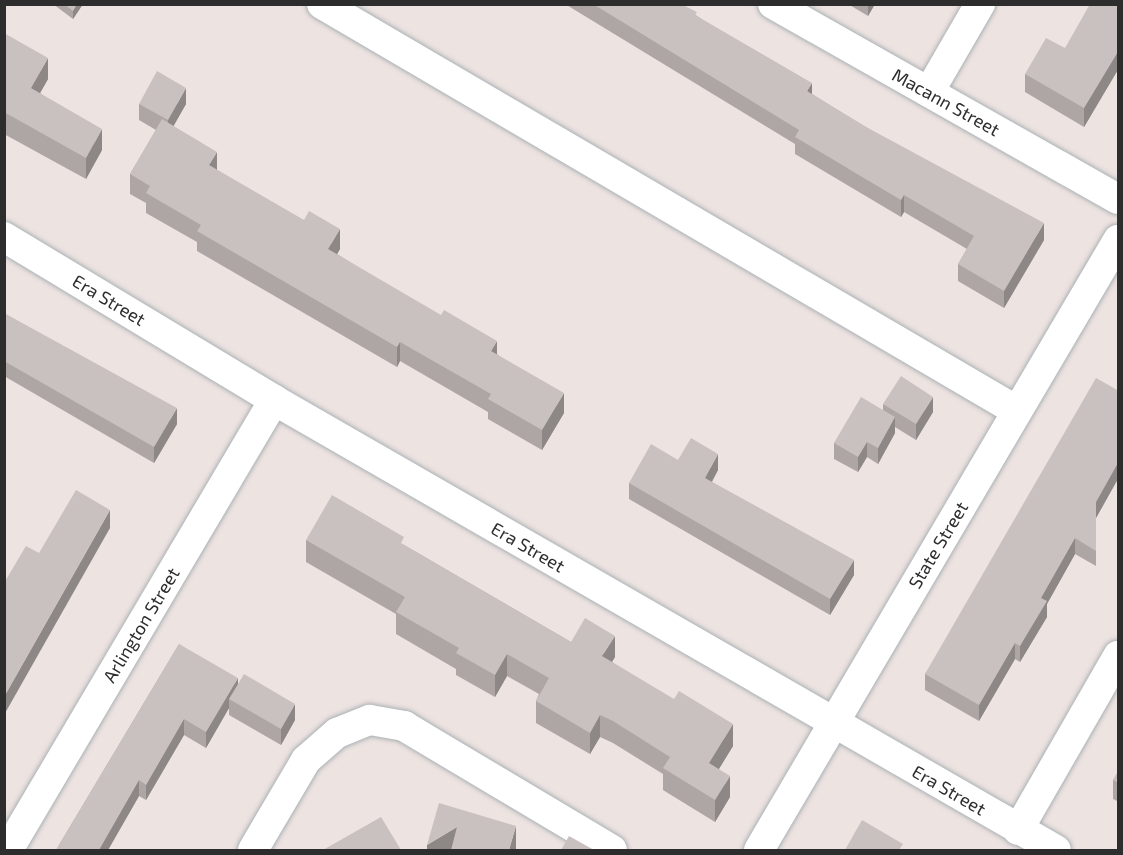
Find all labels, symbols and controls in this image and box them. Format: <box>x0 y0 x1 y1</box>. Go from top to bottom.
street label: Macann Street <box>889 64 1003 140</box>
street label: Era Street <box>69 270 149 330</box>
street label: State Street <box>904 498 972 592</box>
street label: Era Street <box>487 517 569 577</box>
street label: Arlington Street <box>98 564 184 686</box>
street label: Era Street <box>908 760 990 820</box>

